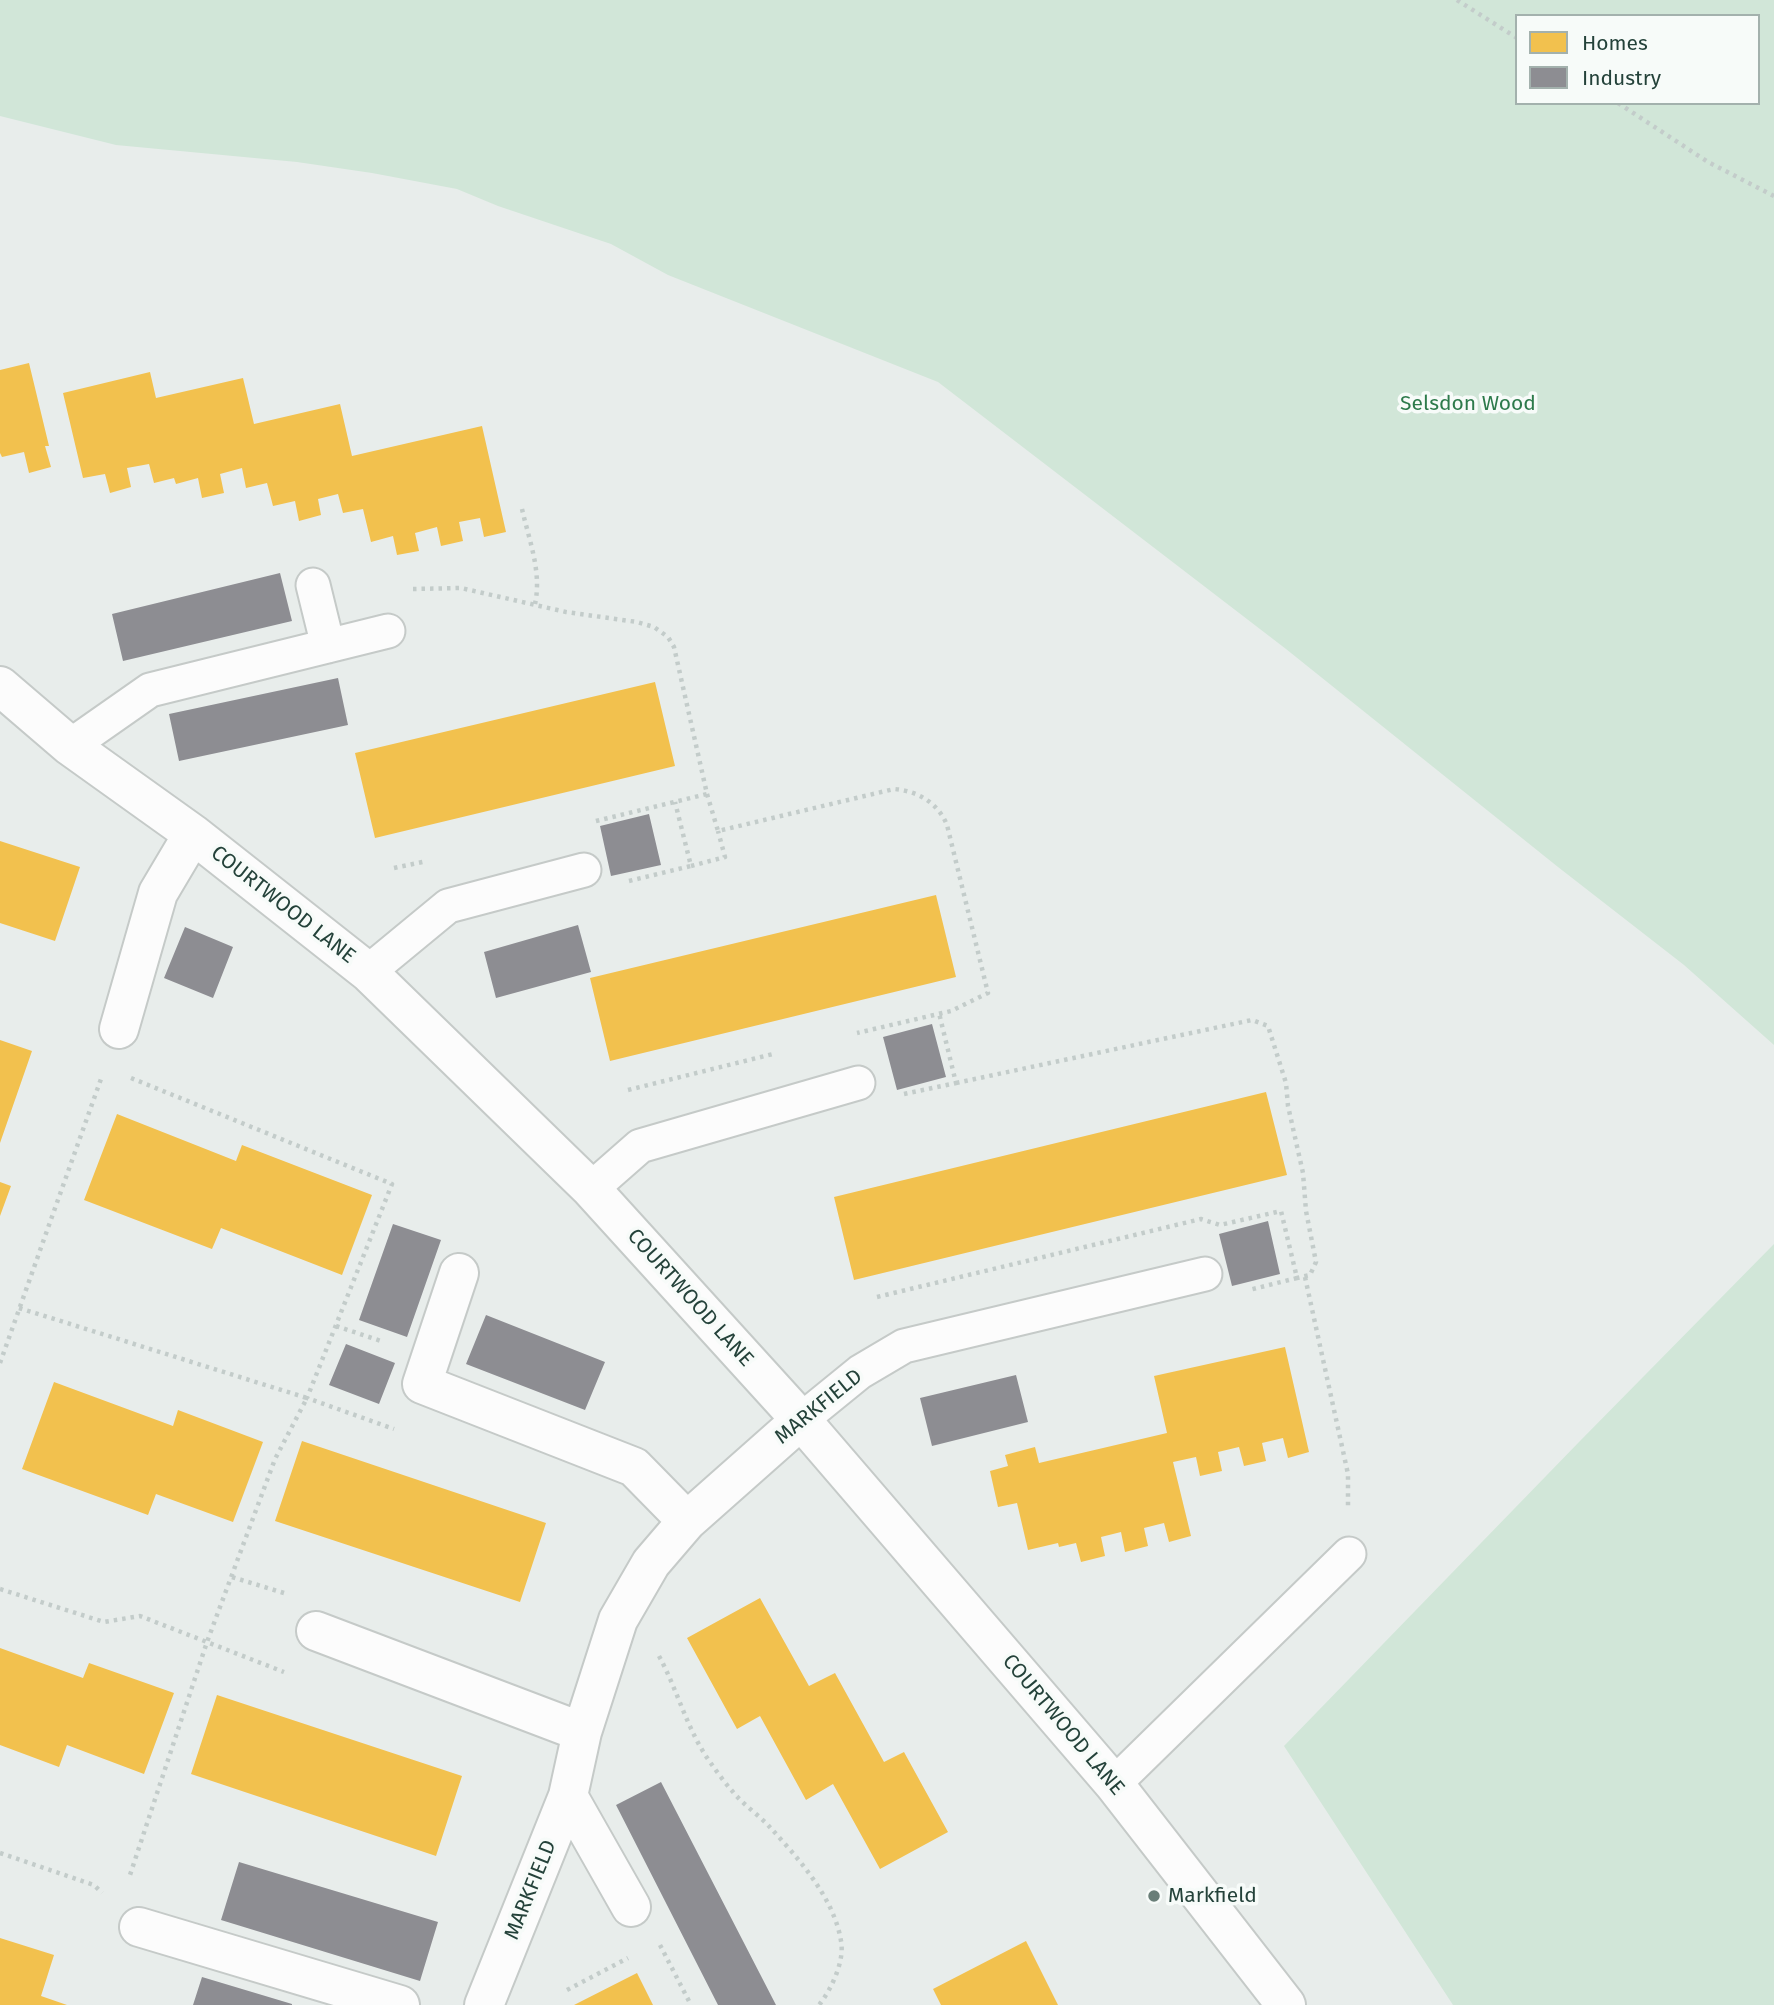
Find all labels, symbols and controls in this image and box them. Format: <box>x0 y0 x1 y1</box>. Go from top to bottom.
legend <box>1515 14 1760 105</box>
text: Homes <box>1582 30 1648 56</box>
text: Industry <box>1582 65 1661 91</box>
park label: Selsdon Wood <box>1400 391 1536 417</box>
street label: COURTWOOD LANE <box>206 841 360 969</box>
street label: COURTWOOD LANE <box>622 1224 758 1372</box>
street label: MARKFIELD <box>770 1364 868 1450</box>
street label: COURTWOOD LANE <box>997 1649 1129 1801</box>
street label: MARKFIELD <box>500 1837 562 1943</box>
place label: Markfield <box>1168 1883 1257 1909</box>
marker: Markfield <box>1146 1888 1162 1904</box>

